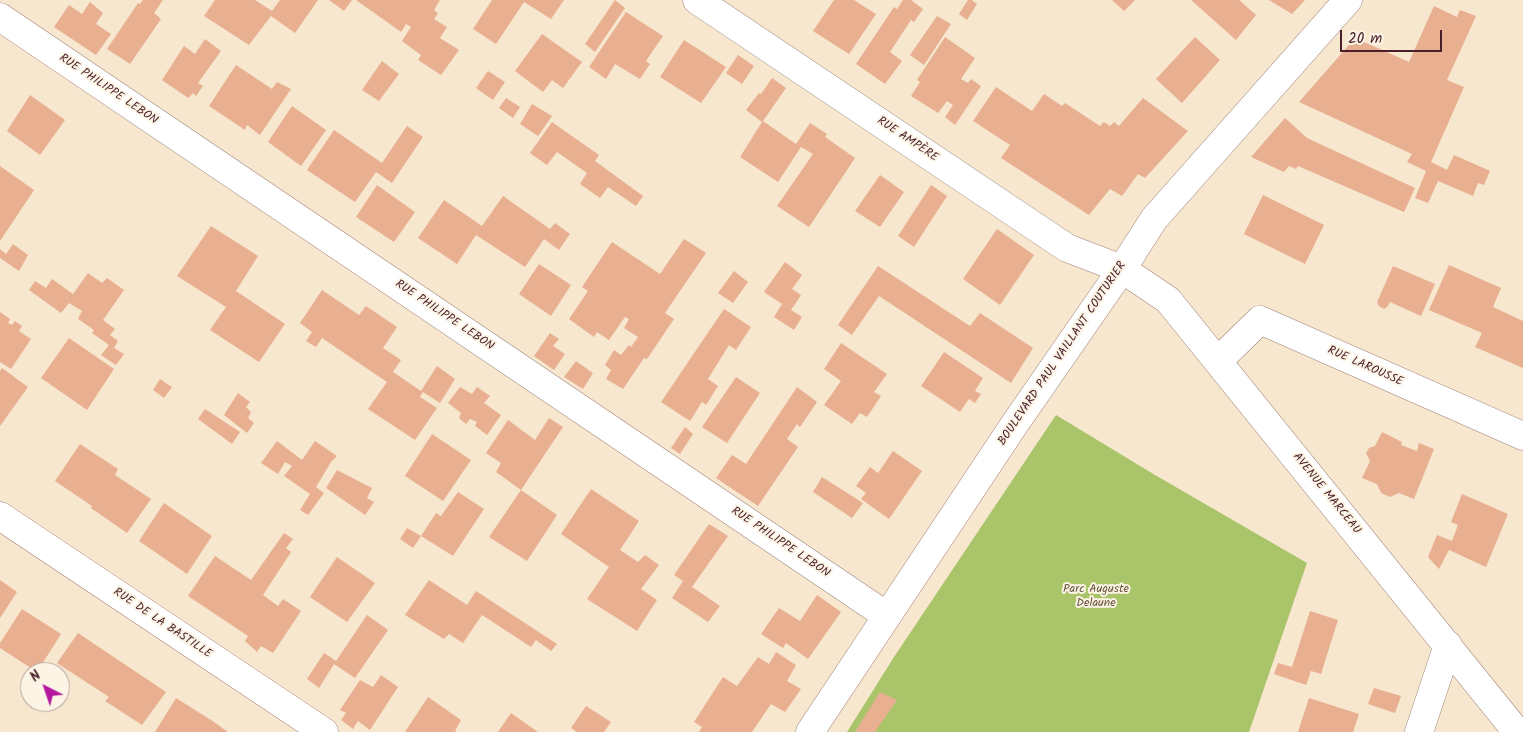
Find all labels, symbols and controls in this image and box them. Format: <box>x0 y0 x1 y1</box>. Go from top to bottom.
scale bar <box>1343 20 1446 52</box>
text: 20 m <box>1348 27 1382 51</box>
street label: RUE PHILIPPE LEBON <box>56 52 160 128</box>
street label: RUE AMPÈRE <box>874 114 940 166</box>
street label: BOULEVARD PAUL VAILLANT COUTURIER <box>996 259 1130 449</box>
street label: RUE PHILIPPE LEBON <box>392 278 496 354</box>
street label: RUE LAROUSSE <box>1325 344 1405 390</box>
street label: AVENUE MARCEAU <box>1289 451 1363 537</box>
street label: RUE PHILIPPE LEBON <box>728 505 832 581</box>
park label: Parc Auguste Delaune <box>1063 583 1129 611</box>
street label: RUE DE LA BASTILLE <box>110 586 214 662</box>
north arrow <box>20 662 70 712</box>
text: N <box>25 665 46 688</box>

